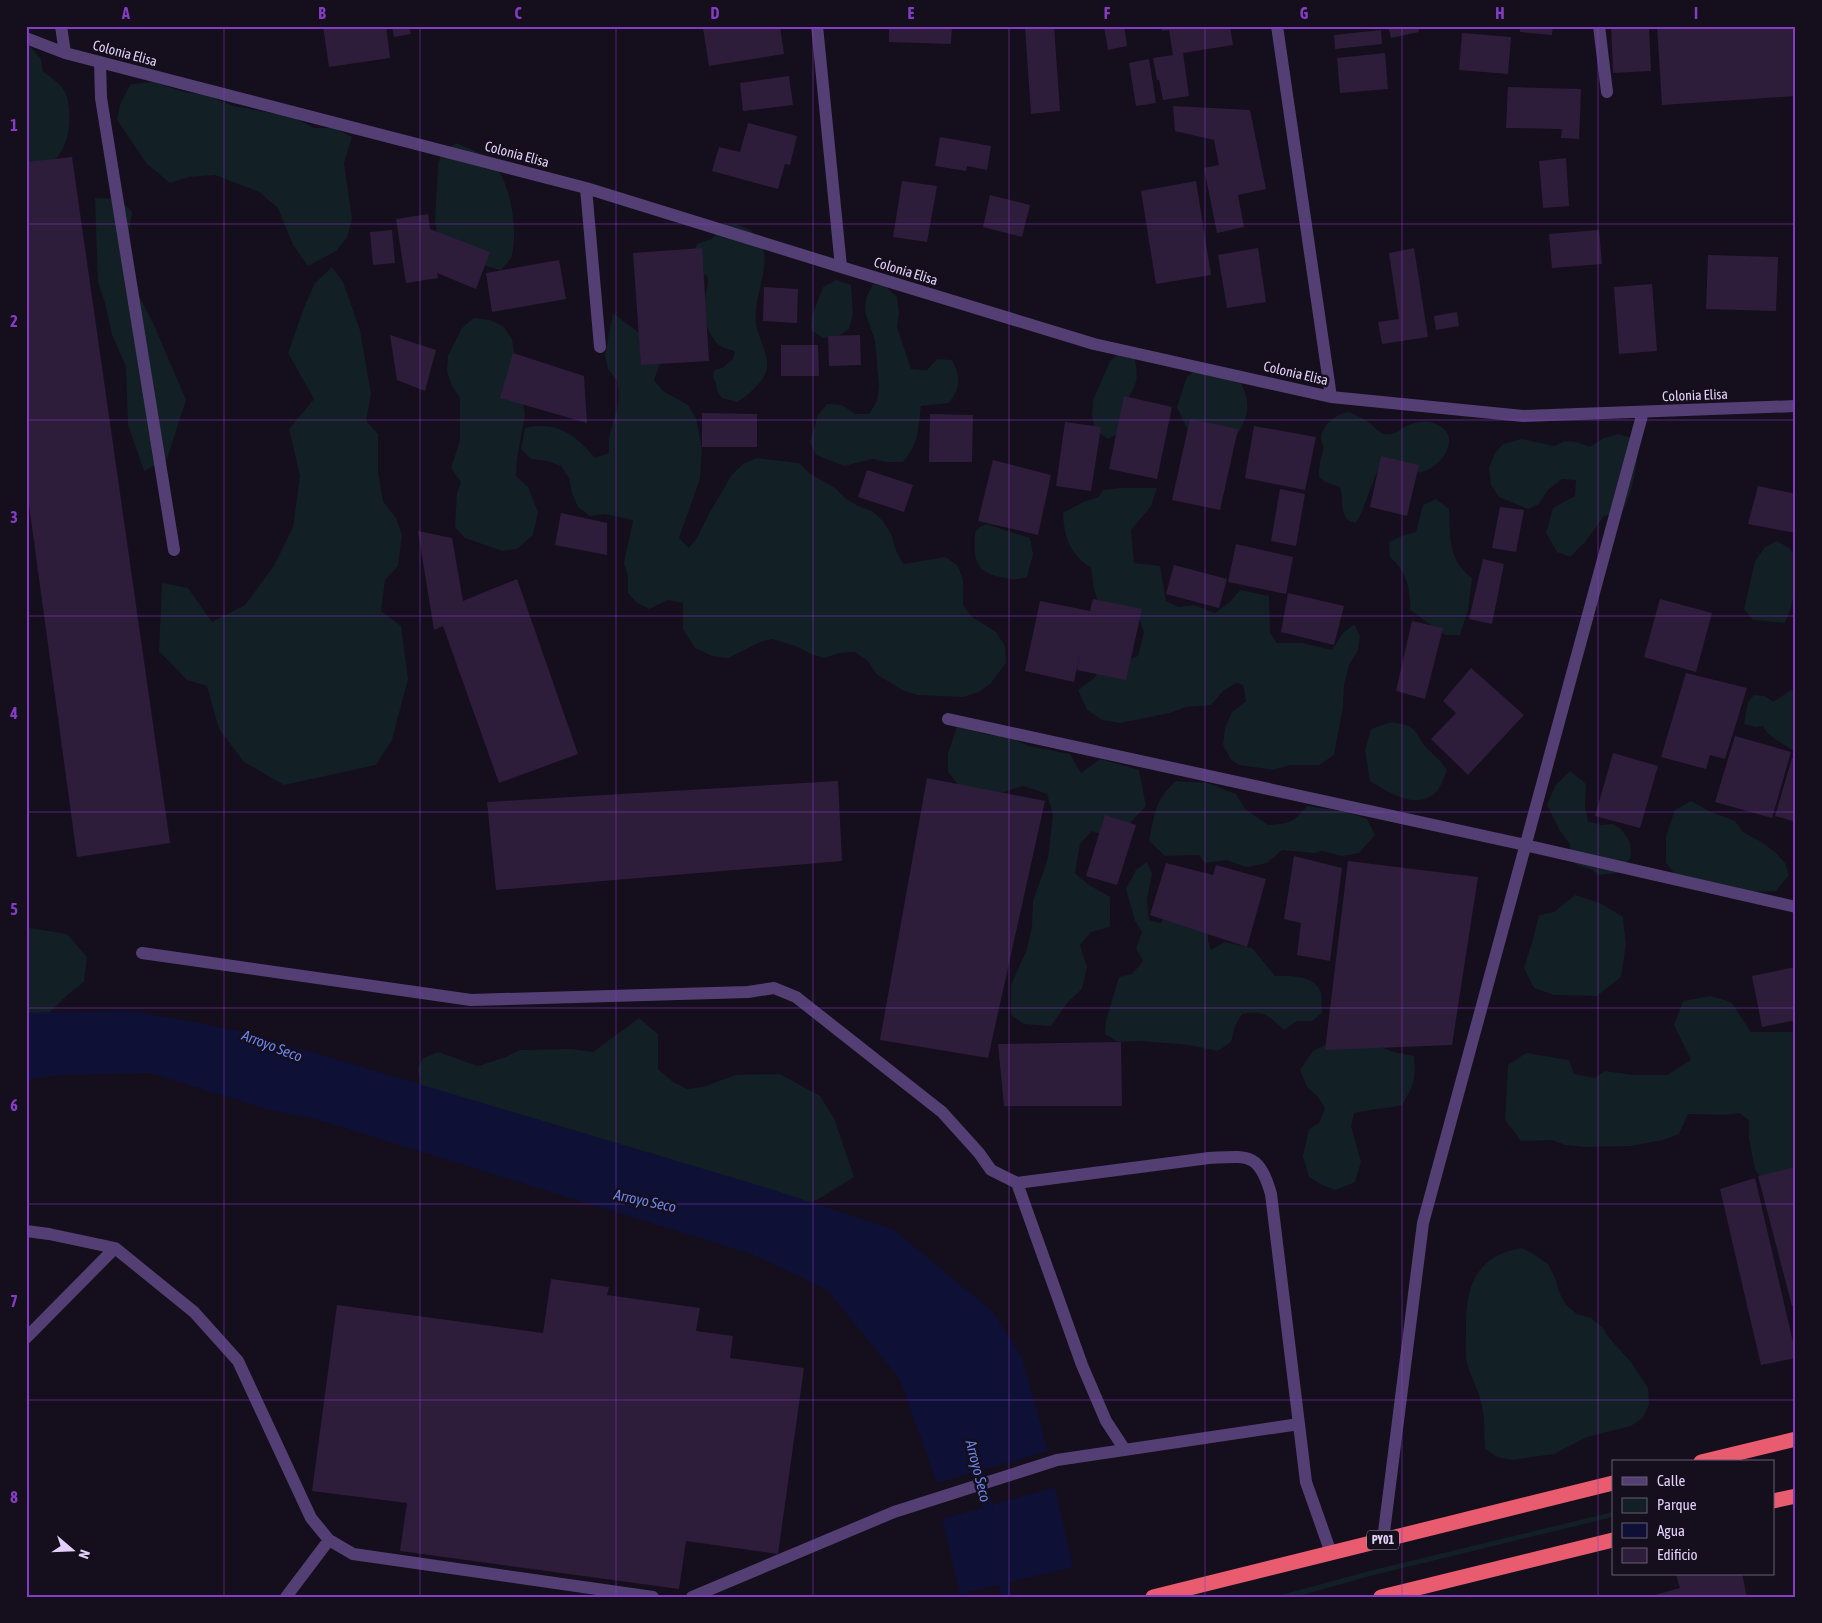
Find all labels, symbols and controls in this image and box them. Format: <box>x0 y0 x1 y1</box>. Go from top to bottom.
text: A <box>121 4 130 22</box>
text: B <box>318 4 326 22</box>
text: C <box>514 4 522 22</box>
text: D <box>711 4 720 22</box>
text: E <box>908 4 915 22</box>
text: F <box>1104 4 1111 22</box>
text: G <box>1300 4 1309 22</box>
text: H <box>1495 4 1505 22</box>
text: I <box>1694 4 1698 22</box>
street label: Colonia Elisa <box>91 37 159 69</box>
text: 1 <box>10 116 18 134</box>
street label: Colonia Elisa <box>483 138 551 170</box>
street label: Colonia Elisa <box>872 254 940 288</box>
text: 2 <box>10 312 18 330</box>
street label: Colonia Elisa <box>1262 358 1330 388</box>
street label: Colonia Elisa <box>1662 386 1728 404</box>
text: 3 <box>10 508 18 526</box>
text: 4 <box>9 704 18 722</box>
text: 5 <box>10 900 18 918</box>
water label: Arroyo Seco <box>239 1026 305 1065</box>
text: 6 <box>10 1096 18 1114</box>
water label: Arroyo Seco <box>611 1185 678 1215</box>
text: 7 <box>10 1292 18 1310</box>
water label: Arroyo Seco <box>962 1437 994 1504</box>
legend <box>1612 1460 1774 1576</box>
text: Calle <box>1657 1472 1686 1489</box>
text: 8 <box>10 1488 18 1506</box>
text: Parque <box>1657 1496 1697 1513</box>
text: Agua <box>1657 1522 1685 1539</box>
north arrow <box>48 1526 98 1576</box>
road number: PY01 <box>1367 1530 1399 1550</box>
text: Edificio <box>1657 1546 1698 1563</box>
text: N <box>75 1548 93 1561</box>

